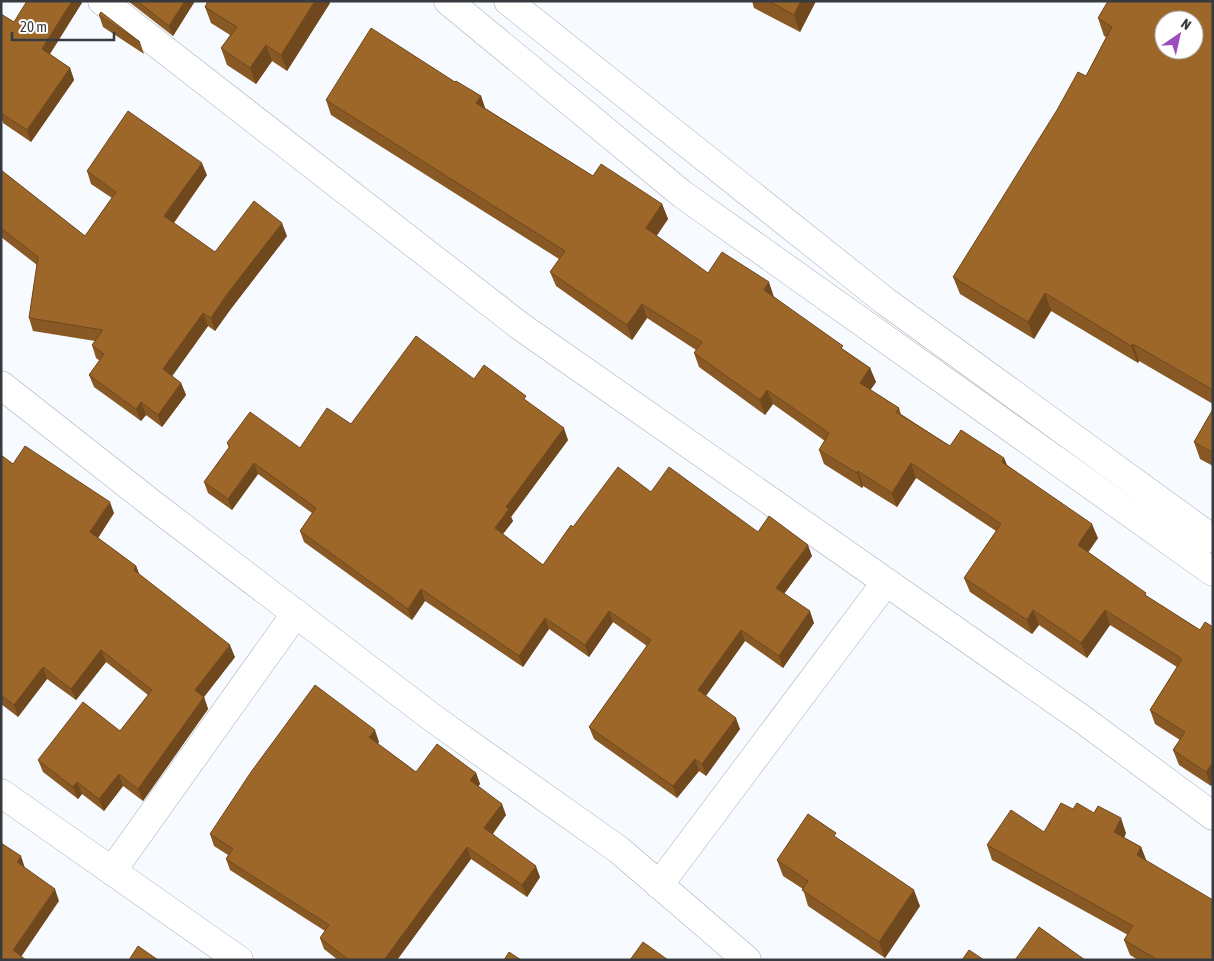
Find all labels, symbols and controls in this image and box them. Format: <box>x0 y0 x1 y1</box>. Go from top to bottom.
scale bar <box>12 10 115 42</box>
north arrow <box>1154 10 1204 60</box>
text: N <box>1178 15 1194 33</box>
text: 20 m <box>20 18 47 35</box>

